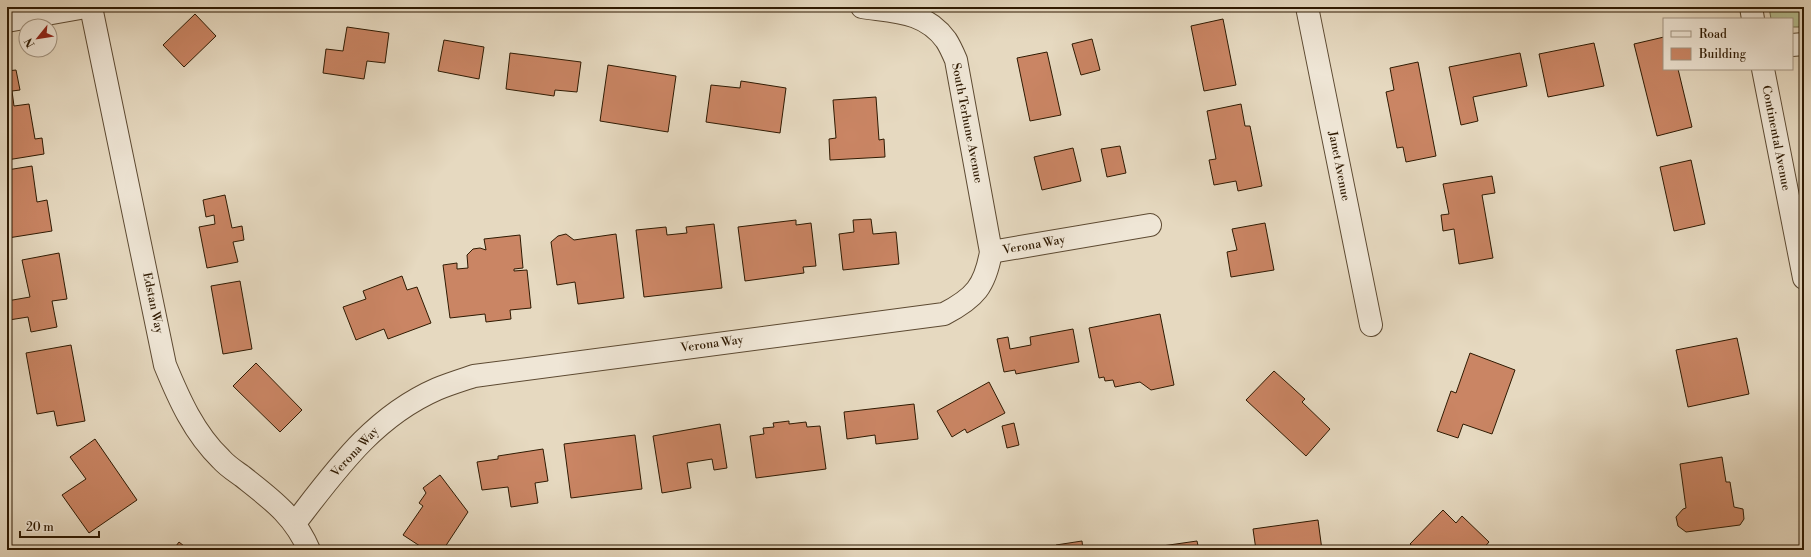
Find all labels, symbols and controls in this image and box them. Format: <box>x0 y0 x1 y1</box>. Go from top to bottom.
north arrow <box>18 18 58 58</box>
legend <box>1663 18 1793 70</box>
text: Road <box>1699 27 1727 42</box>
text: N <box>22 35 38 50</box>
text: Building <box>1698 47 1747 62</box>
street label: South Terhune Avenue <box>948 62 986 184</box>
street label: Continental Avenue <box>1758 84 1794 192</box>
street label: Janet Avenue <box>1325 129 1353 202</box>
street label: Verona Way <box>1001 232 1066 258</box>
street label: Edstan Way <box>139 271 167 335</box>
street label: Verona Way <box>679 332 744 356</box>
street label: Verona Way <box>327 424 382 481</box>
scale bar <box>20 513 99 539</box>
text: 20 m <box>26 520 54 535</box>

